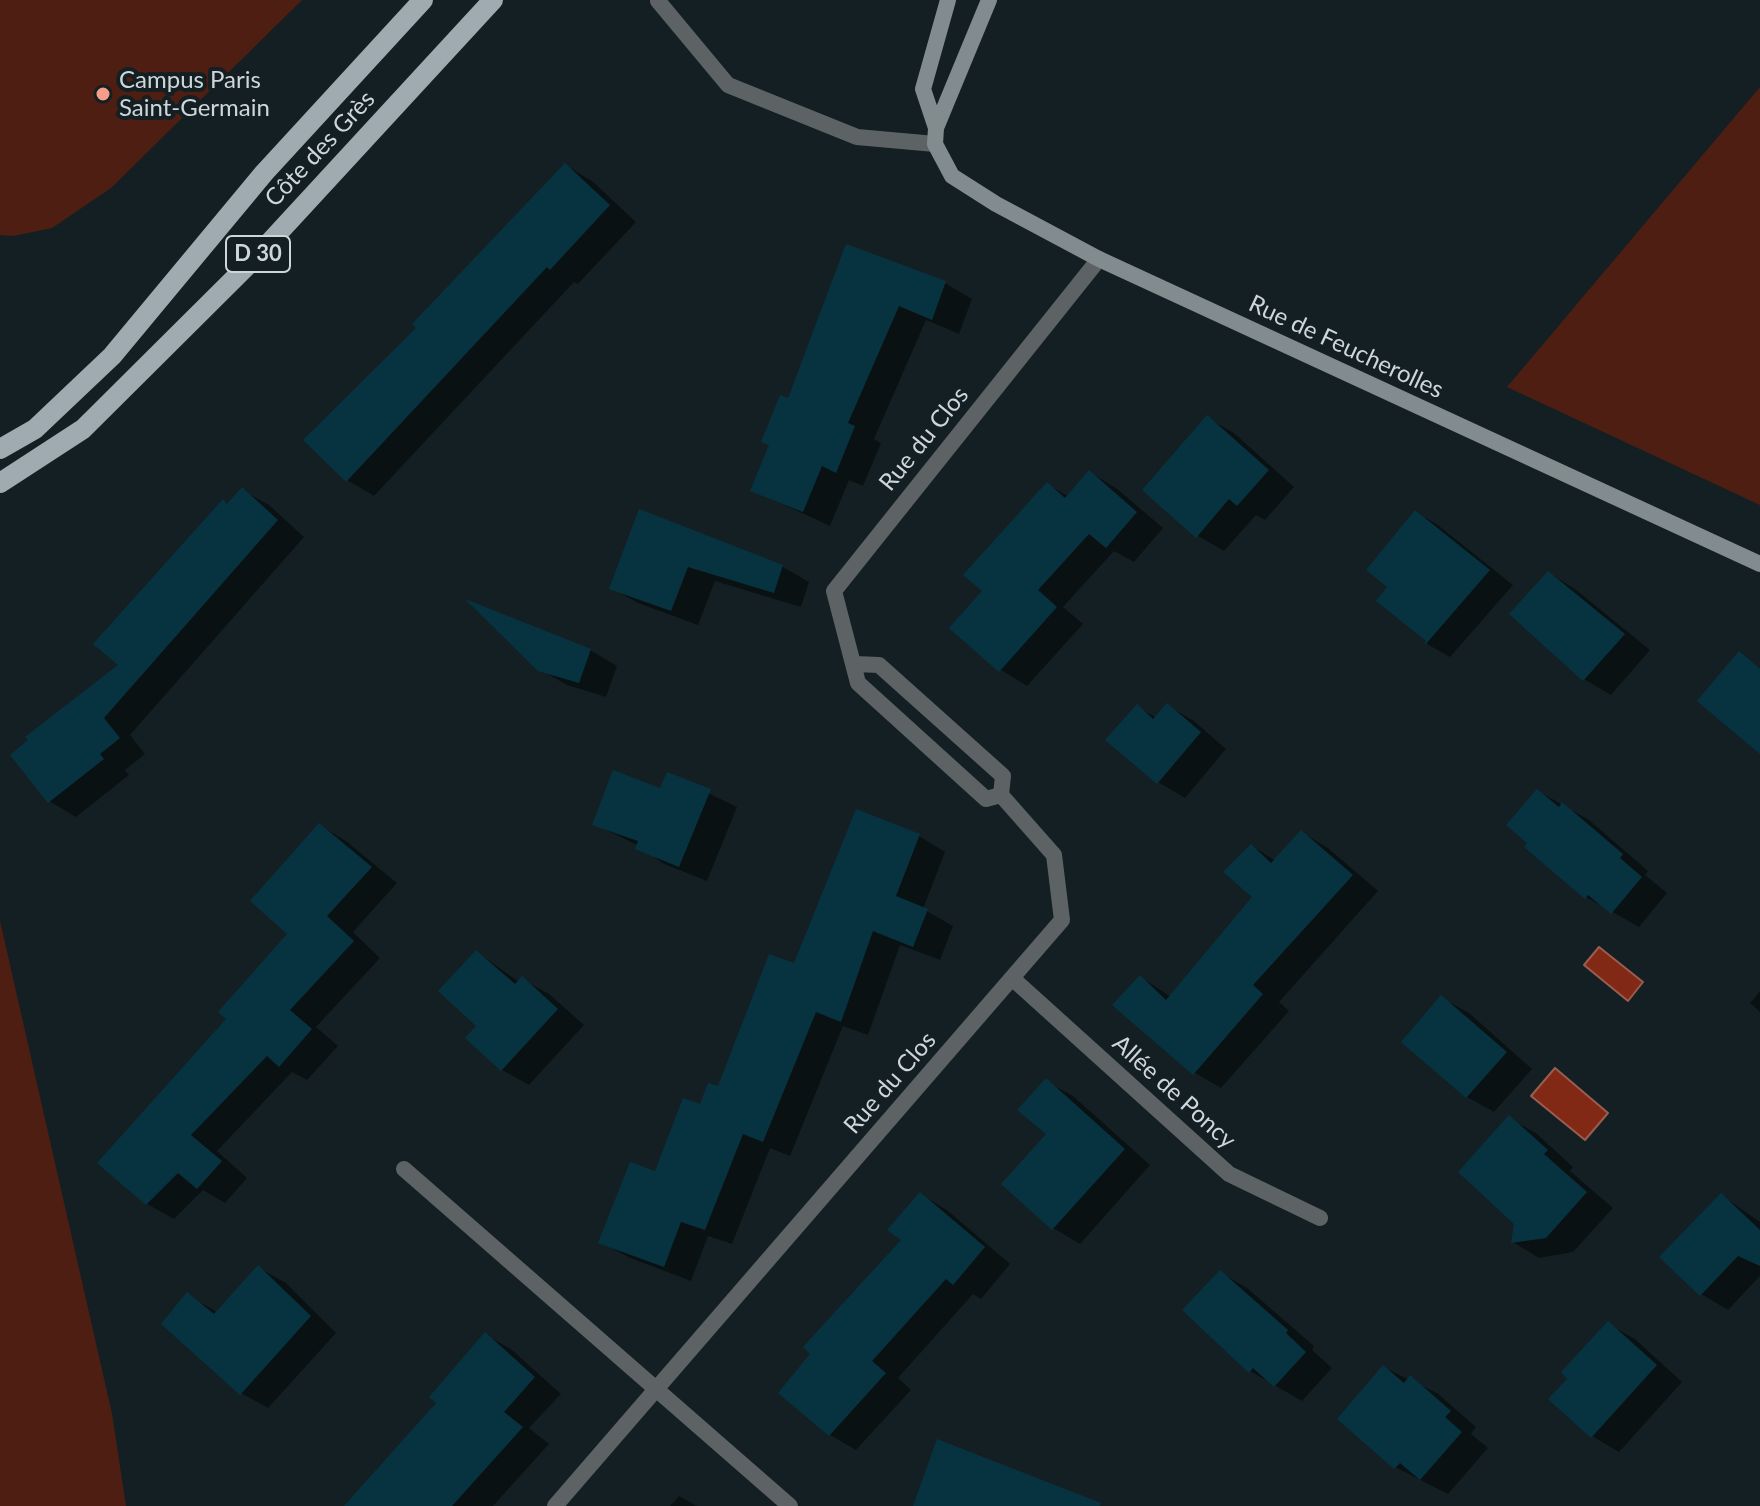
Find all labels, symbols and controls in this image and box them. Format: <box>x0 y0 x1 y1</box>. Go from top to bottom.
place label: Campus Paris Saint-Germain <box>119 66 270 122</box>
marker: Campus Paris Saint-Germain <box>94 85 112 103</box>
street label: Côte des Grès <box>259 85 381 213</box>
road number: D 30 <box>226 236 290 272</box>
street label: Rue de Feucherolles <box>1244 289 1448 405</box>
street label: Rue du Clos <box>873 381 975 497</box>
street label: Rue du Clos <box>838 1026 942 1140</box>
street label: Allée de Poncy <box>1106 1029 1242 1155</box>

